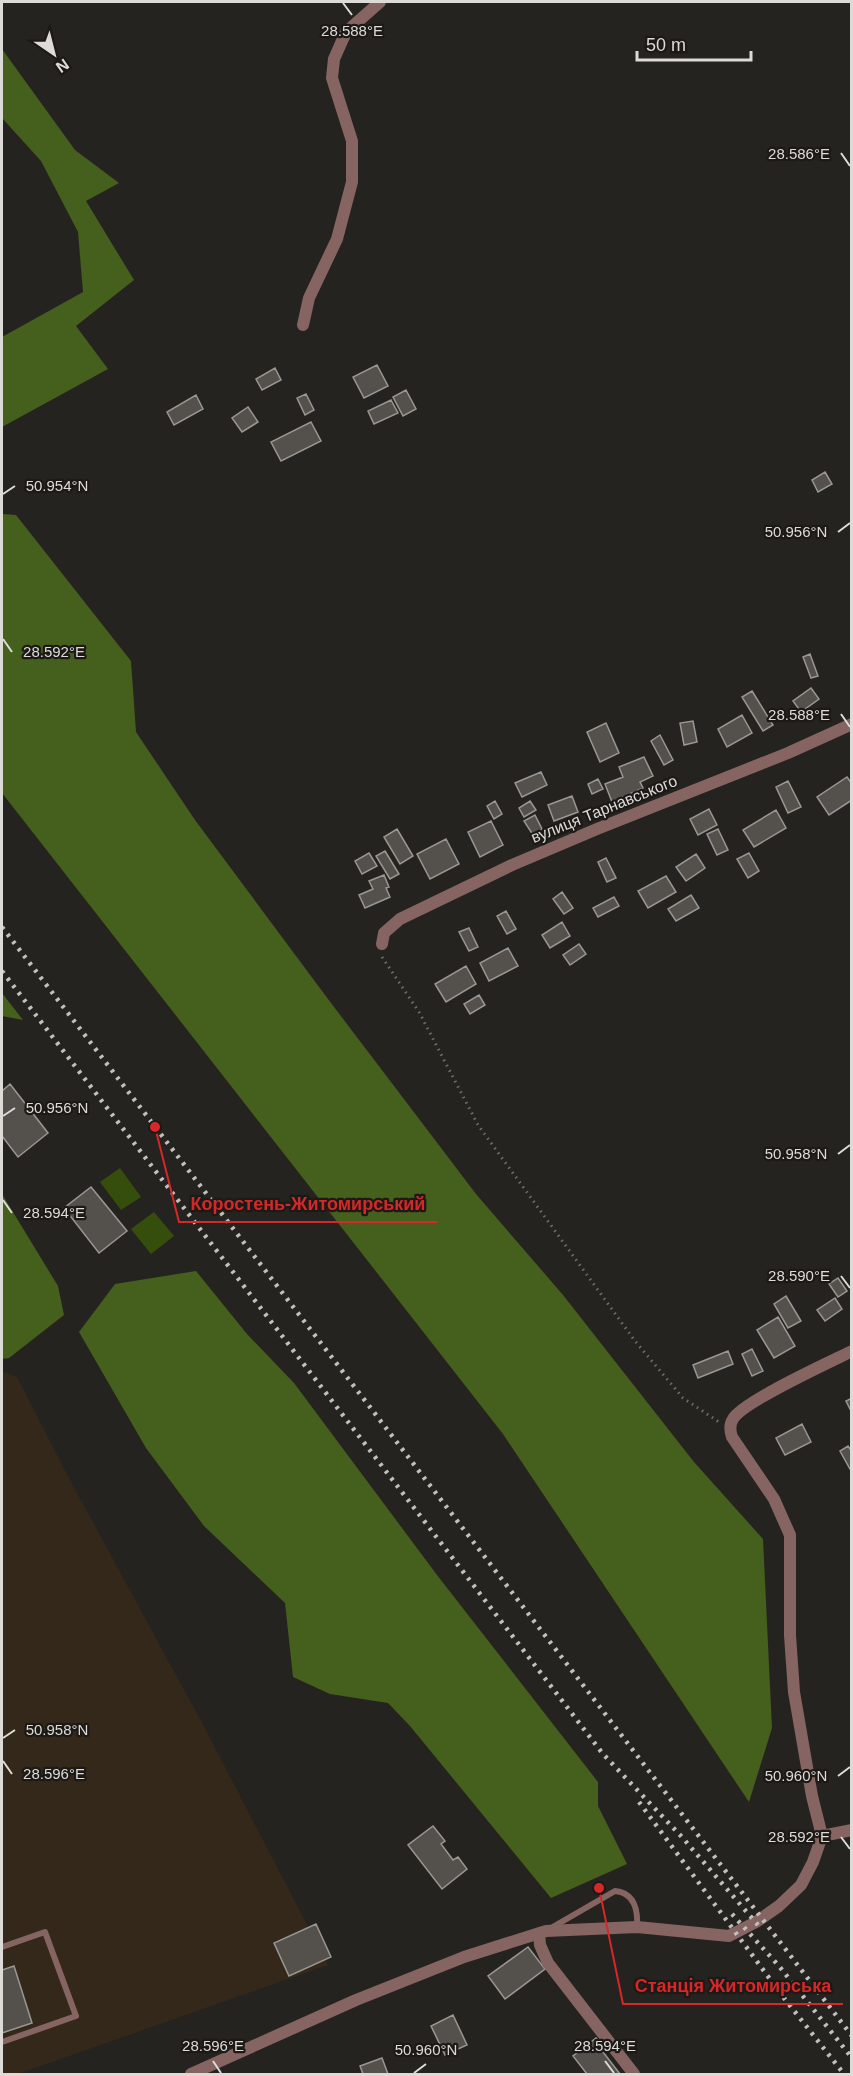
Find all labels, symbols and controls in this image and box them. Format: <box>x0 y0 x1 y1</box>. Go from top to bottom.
text: 28.588°E <box>321 22 383 39</box>
north arrow <box>24 24 84 84</box>
scale bar <box>637 24 751 62</box>
text: 50 m <box>646 35 686 55</box>
text: N <box>53 56 72 76</box>
text: 28.586°E <box>768 145 830 162</box>
text: 50.954°N <box>26 477 88 494</box>
text: 50.956°N <box>765 523 827 540</box>
text: 28.592°E <box>23 643 85 660</box>
text: 28.588°E <box>768 706 830 723</box>
street label: вулиця Тарнавського <box>528 772 680 846</box>
text: 50.956°N <box>26 1099 88 1116</box>
text: 50.958°N <box>765 1145 827 1162</box>
callout: Коростень-Житомирський <box>179 1186 437 1222</box>
text: Коростень-Житомирський <box>191 1194 425 1214</box>
text: 28.594°E <box>23 1204 85 1221</box>
text: 28.590°E <box>768 1267 830 1284</box>
text: 50.958°N <box>26 1721 88 1738</box>
text: 28.596°E <box>23 1765 85 1782</box>
text: 50.960°N <box>765 1767 827 1784</box>
text: 28.592°E <box>768 1828 830 1845</box>
callout: Станція Житомирська <box>623 1968 843 2004</box>
text: Станція Житомирська <box>635 1976 832 1996</box>
text: 28.596°E <box>182 2037 244 2054</box>
text: 28.594°E <box>574 2037 636 2054</box>
text: 50.960°N <box>395 2041 457 2058</box>

